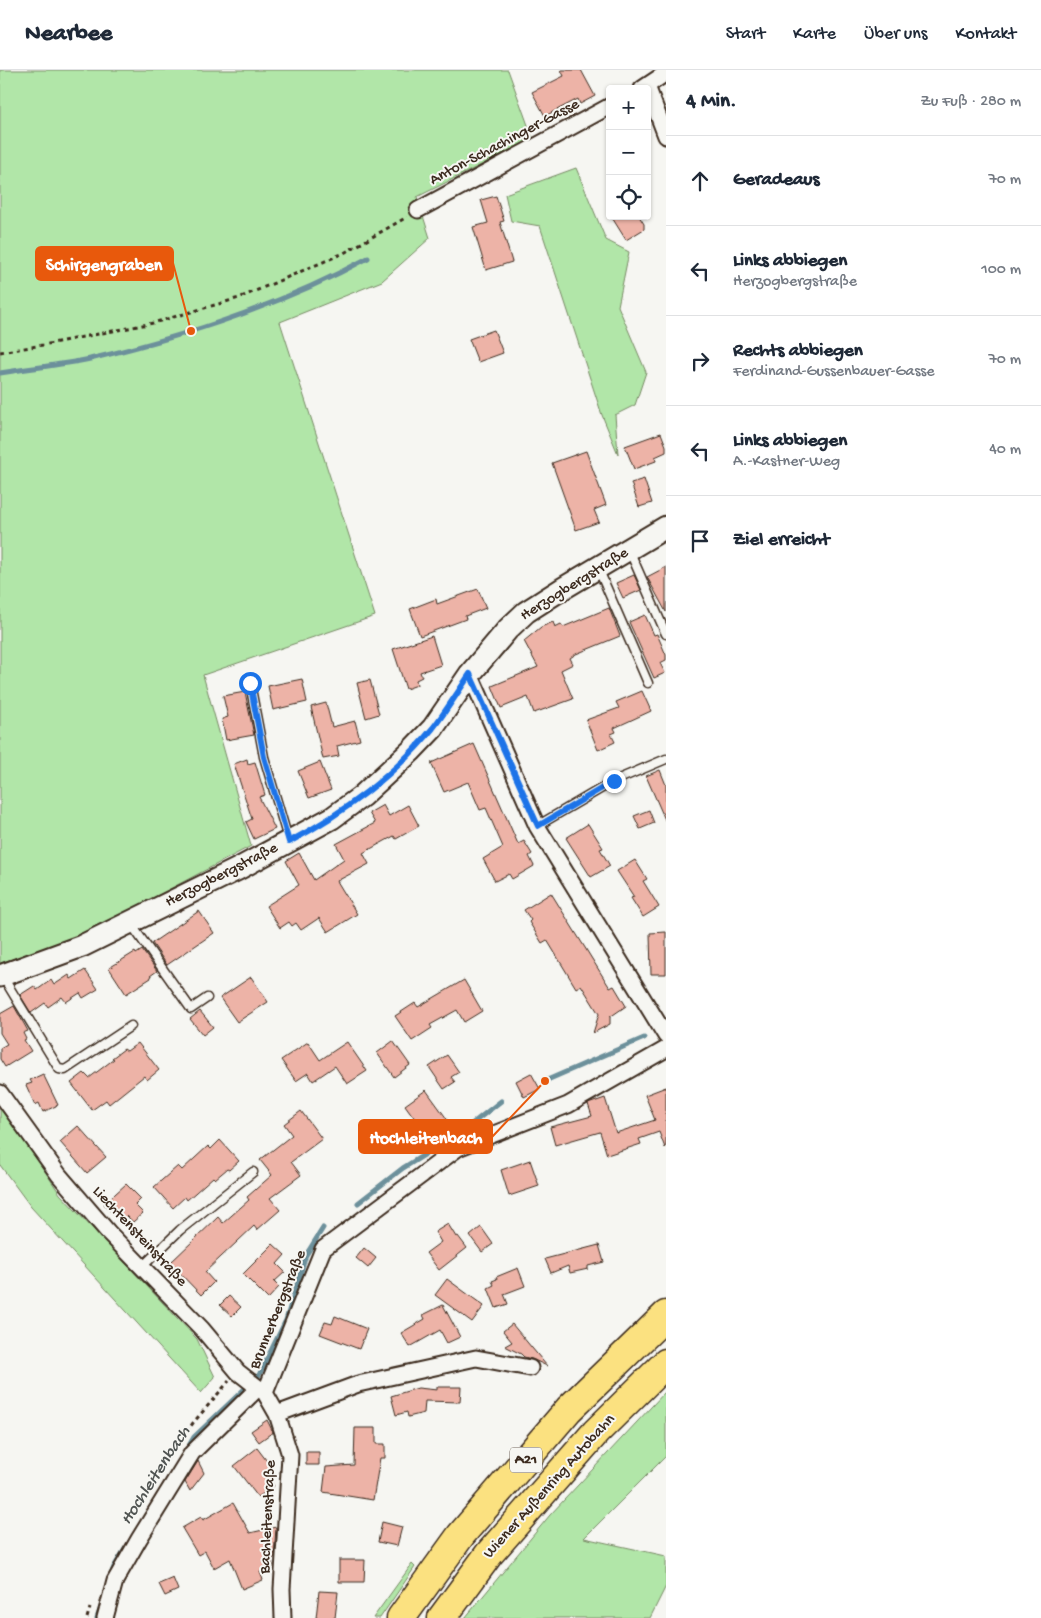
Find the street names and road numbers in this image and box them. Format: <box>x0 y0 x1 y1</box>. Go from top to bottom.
street label: Anton-Schachinger-Gasse <box>427 95 584 191</box>
street label: Herzogbergstraße <box>517 544 633 626</box>
street label: Herzogbergstraße <box>162 839 282 913</box>
street label: Liechtensteinstraße <box>87 1183 191 1292</box>
street label: Brunnerbergstraße <box>246 1247 312 1373</box>
street label: Wiener Außenring Autobahn <box>480 1410 620 1563</box>
road number: A21 <box>510 1448 542 1472</box>
street label: Bachleitenstraße <box>256 1459 282 1575</box>

